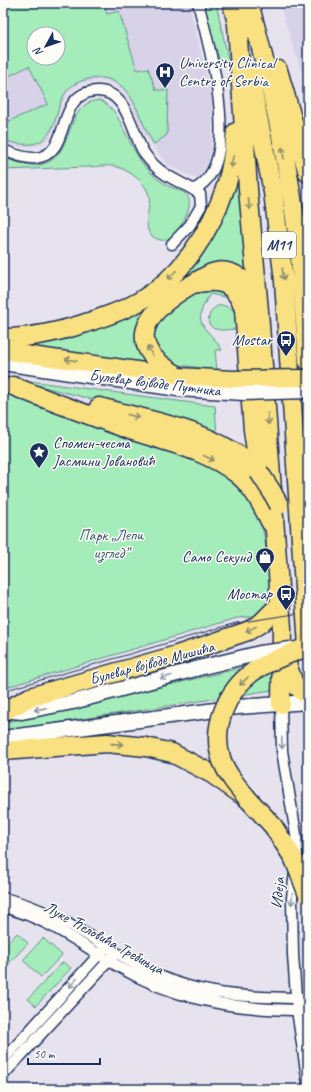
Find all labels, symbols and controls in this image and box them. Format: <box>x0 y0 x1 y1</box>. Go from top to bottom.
north arrow <box>26 26 66 66</box>
text: N <box>29 44 46 60</box>
place label: University Clinical Centre of Serbia <box>179 53 278 91</box>
hospital icon: University Clinical Centre of Serbia <box>154 61 176 89</box>
one-way arrow <box>279 147 287 160</box>
one-way arrow <box>227 155 235 168</box>
one-way arrow <box>245 197 253 210</box>
road number: M11 <box>262 232 296 258</box>
one-way arrow <box>279 267 287 280</box>
one-way arrow <box>167 270 177 280</box>
bus stop icon: Mostar <box>275 329 297 357</box>
place label: Mostar <box>232 330 273 350</box>
one-way arrow <box>146 345 154 357</box>
one-way arrow <box>65 356 78 364</box>
street label: Булевар војводе Путника <box>88 365 223 401</box>
one-way arrow <box>264 412 271 425</box>
one-way arrow <box>126 413 139 420</box>
place label: Спомен-чесма Јасмини Јовановић <box>52 433 155 471</box>
place icon: Спомен-чесма Јасмини Јовановић <box>28 441 50 469</box>
one-way arrow <box>203 455 215 462</box>
park label: Парк „Лепи изглед” <box>79 525 144 563</box>
shop icon: Само Секунд <box>254 546 276 574</box>
place label: Само Секунд <box>182 547 252 567</box>
bus stop icon: Мостар <box>275 583 297 611</box>
place label: Мостар <box>227 584 273 604</box>
one-way arrow <box>245 626 257 633</box>
street label: Булевар војводе Мишића <box>87 636 218 689</box>
one-way arrow <box>160 674 173 681</box>
one-way arrow <box>239 676 249 686</box>
one-way arrow <box>34 705 47 713</box>
one-way arrow <box>278 736 285 749</box>
one-way arrow <box>110 740 123 747</box>
street label: Идеја <box>267 876 289 909</box>
one-way arrow <box>288 892 295 905</box>
street label: Луке Ћеловића Требињца <box>41 897 168 980</box>
one-way arrow <box>69 978 78 988</box>
scale bar <box>28 1040 100 1066</box>
text: 50 m <box>34 1046 56 1062</box>

